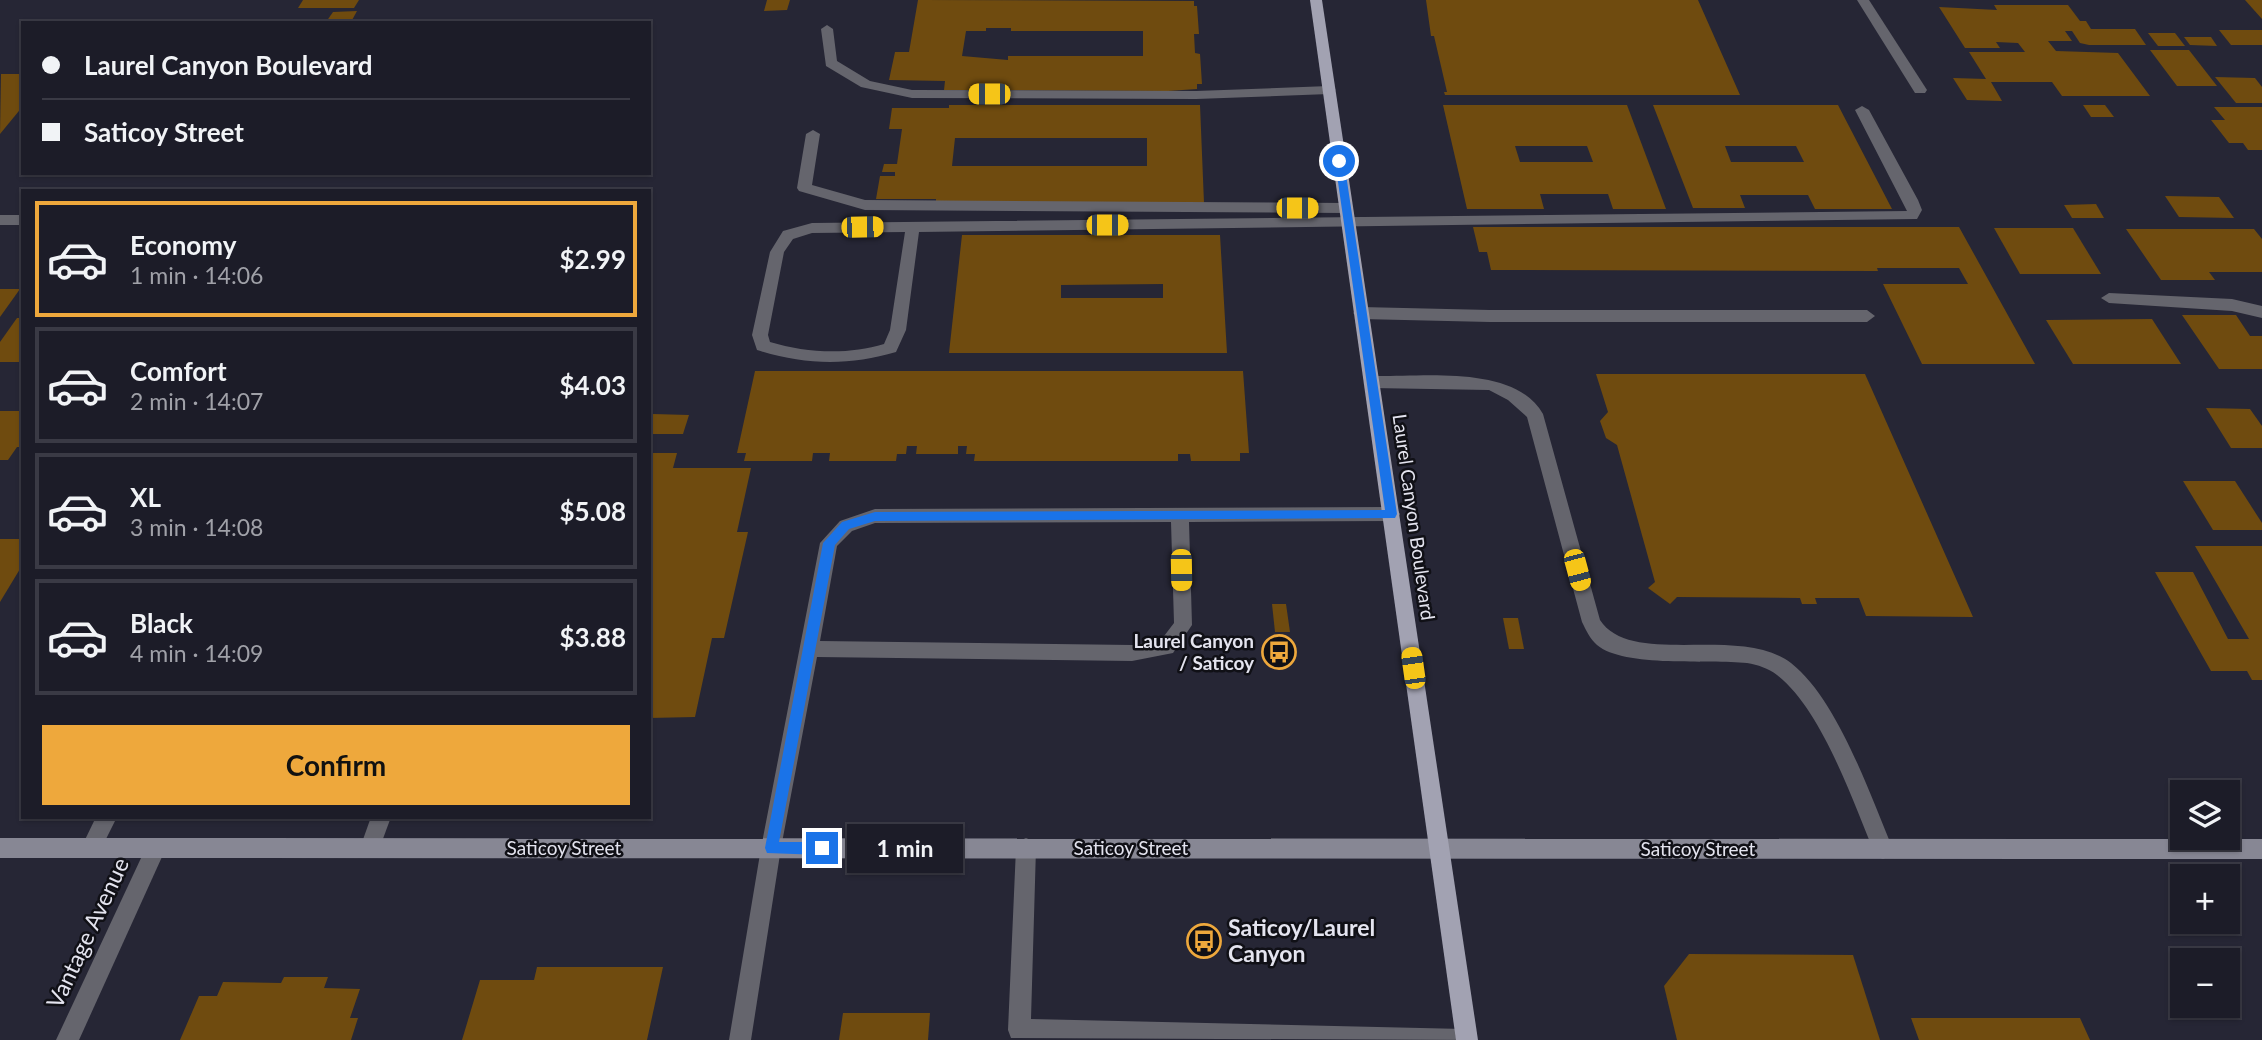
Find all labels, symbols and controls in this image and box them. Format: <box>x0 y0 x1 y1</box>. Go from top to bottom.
text: Laurel Canyon Boulevard <box>84 49 373 81</box>
car <box>969 84 1011 105</box>
text: Saticoy Street <box>84 116 244 148</box>
route start <box>1323 145 1355 177</box>
car <box>1277 198 1319 219</box>
car <box>1087 215 1129 236</box>
car <box>841 216 884 238</box>
icon: car <box>46 228 109 291</box>
text: Economy <box>130 229 236 261</box>
text: $2.99 <box>560 243 626 275</box>
text: 1 min · 14:06 <box>130 261 263 289</box>
icon: car <box>46 354 109 417</box>
text: Comfort <box>130 355 227 387</box>
text: $4.03 <box>560 369 626 401</box>
text: 2 min · 14:07 <box>130 387 263 415</box>
street label: Laurel Canyon Boulevard <box>1389 412 1440 622</box>
icon: car <box>46 480 109 543</box>
text: XL <box>130 481 161 513</box>
text: $5.08 <box>560 495 626 527</box>
text: 3 min · 14:08 <box>130 513 263 541</box>
car <box>1562 547 1593 593</box>
car <box>1171 549 1192 591</box>
icon: car <box>46 606 109 669</box>
text: Black <box>130 607 193 639</box>
text: $3.88 <box>560 621 626 653</box>
place label: Laurel Canyon / Saticoy <box>1133 629 1255 674</box>
bus stop icon: Laurel Canyon / Saticoy <box>1260 633 1298 671</box>
text: 4 min · 14:09 <box>130 639 263 667</box>
car <box>1400 646 1427 690</box>
button: Confirm <box>42 725 630 805</box>
map controls <box>2170 780 2240 1018</box>
button: layers <box>2170 780 2240 850</box>
callout: 1 min <box>846 824 962 872</box>
route end <box>806 832 838 864</box>
text: 1 min <box>876 834 934 862</box>
street label: Saticoy Street <box>507 836 622 859</box>
street label: Saticoy Street <box>1074 836 1189 859</box>
street label: Saticoy Street <box>1641 837 1756 860</box>
street label: Vantage Avenue <box>40 853 134 1012</box>
button: + <box>2170 864 2240 934</box>
place label: Saticoy/Laurel Canyon <box>1228 913 1375 967</box>
bus stop icon: Saticoy/Laurel Canyon <box>1185 922 1223 960</box>
button: − <box>2170 948 2240 1018</box>

